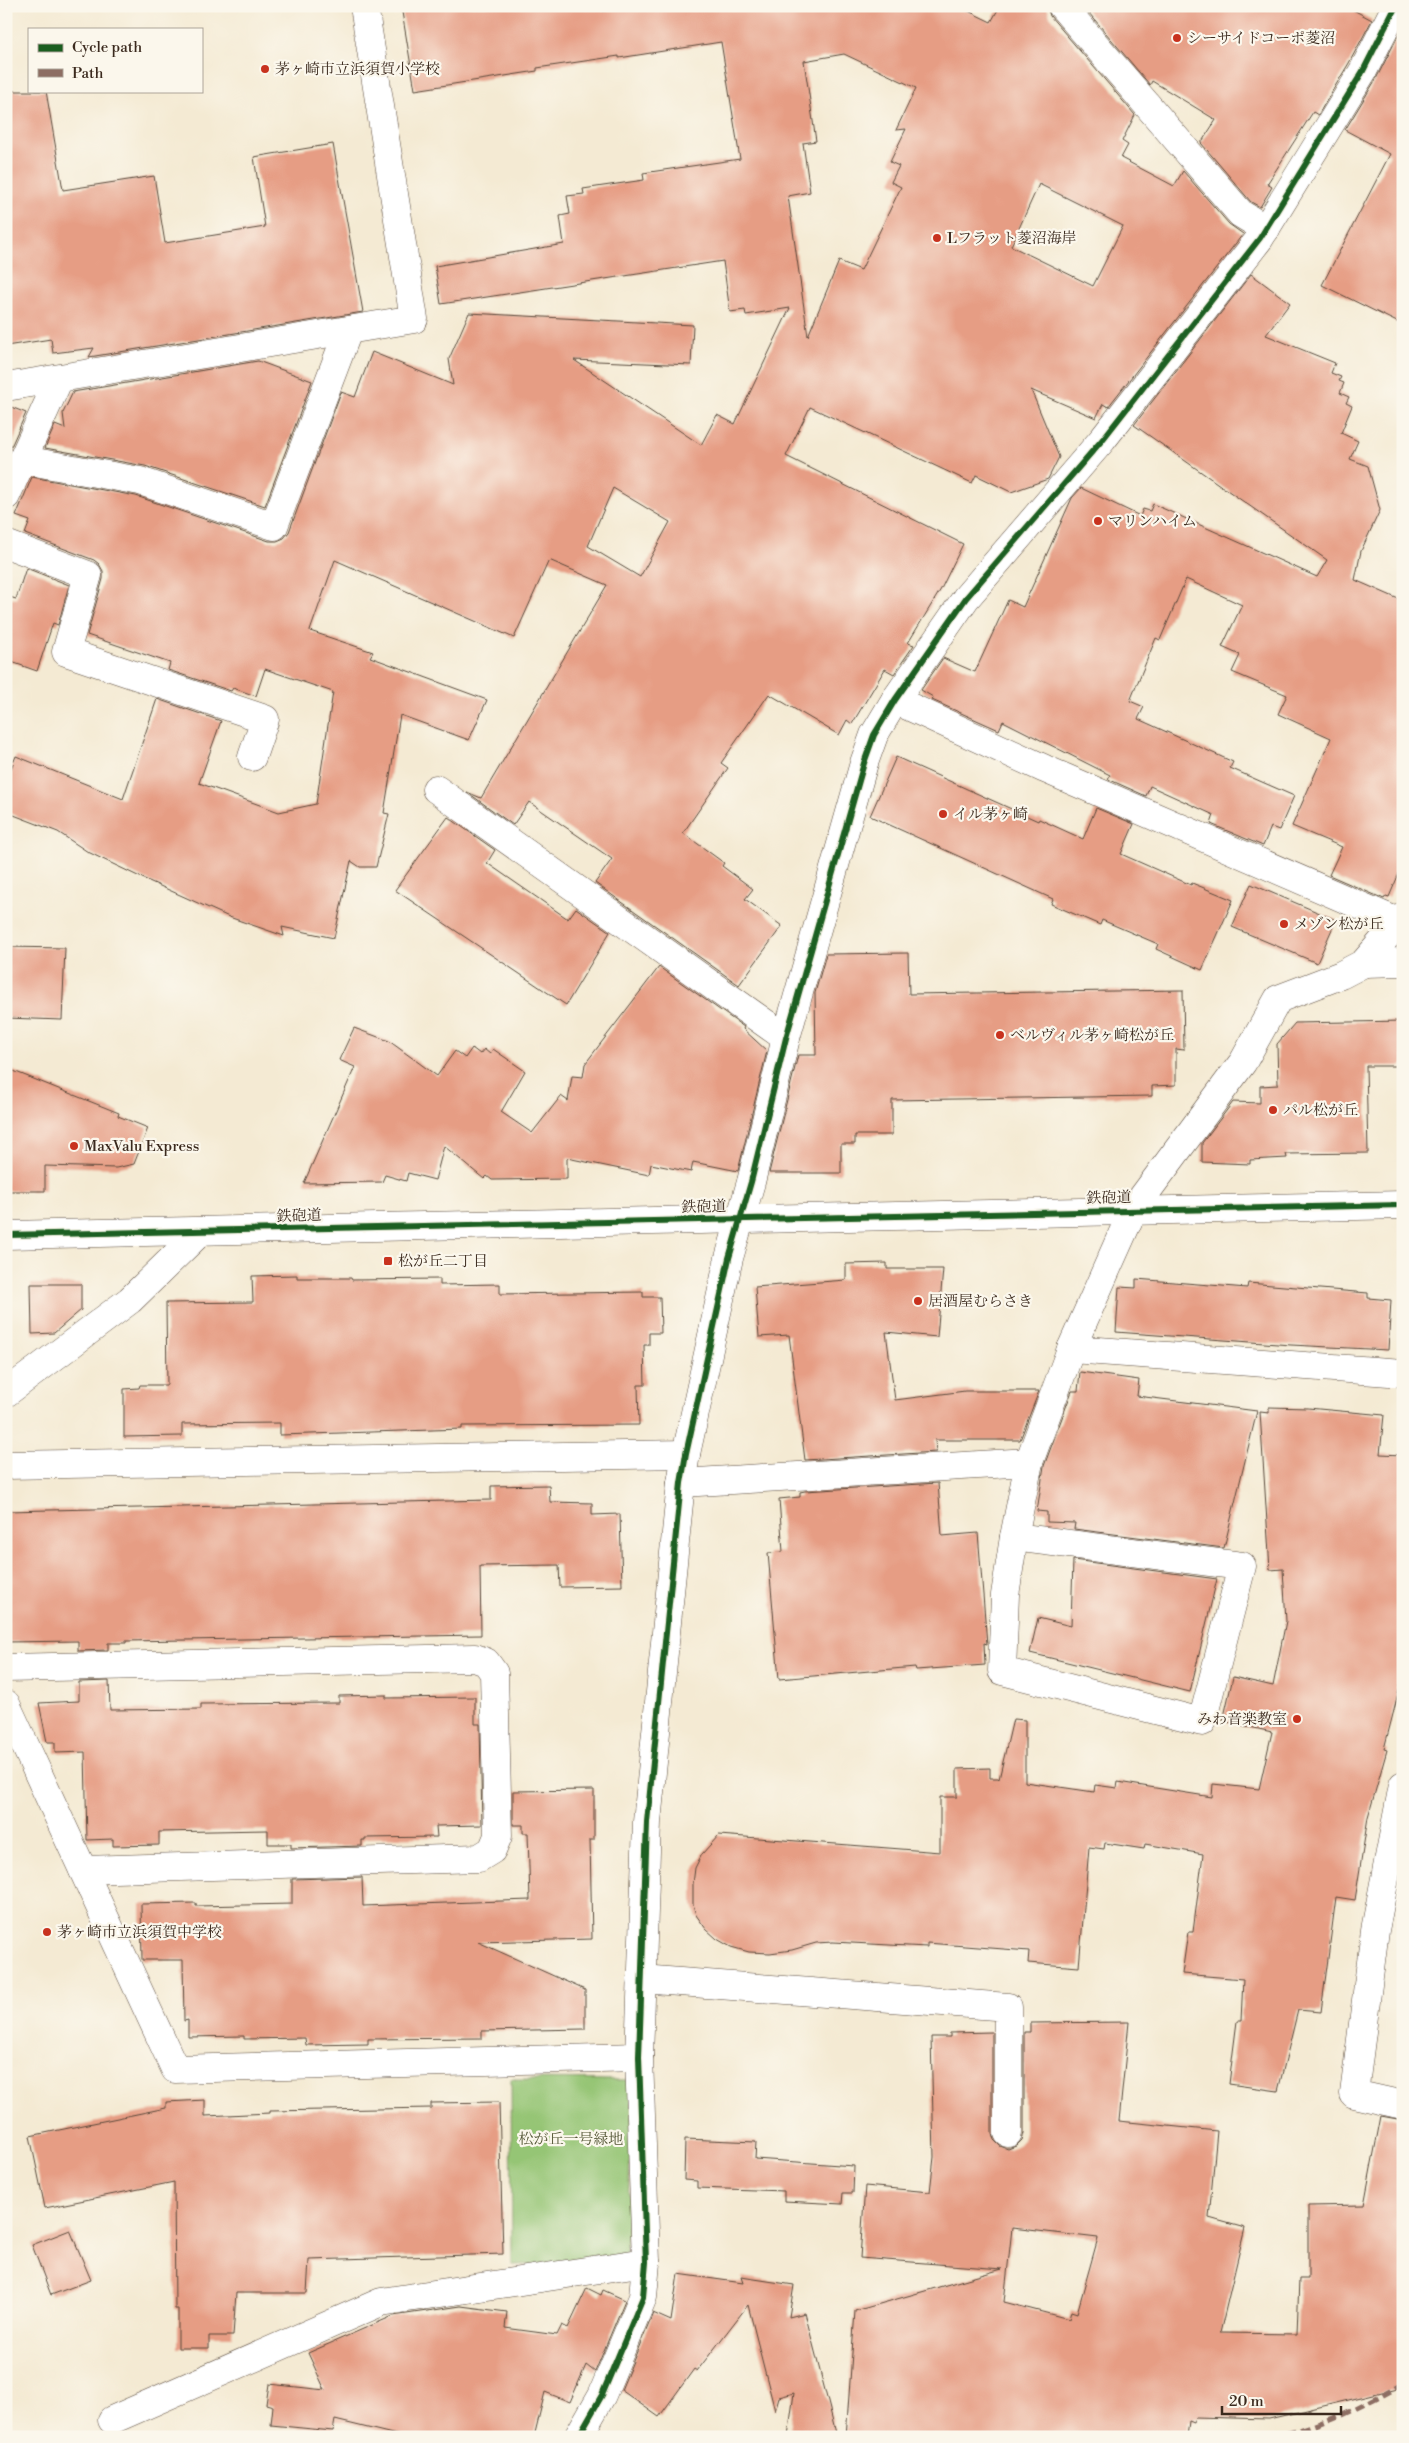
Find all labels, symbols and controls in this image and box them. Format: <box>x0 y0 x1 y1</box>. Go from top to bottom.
legend <box>28 28 202 92</box>
place label: シーサイドコーポ菱沼 <box>1187 29 1335 48</box>
marker: シーサイドコーポ菱沼 <box>1171 32 1183 44</box>
text: Cycle path <box>72 38 142 57</box>
place label: 茅ヶ崎市立浜須賀小学校 <box>275 60 440 79</box>
marker: 茅ヶ崎市立浜須賀小学校 <box>259 63 271 75</box>
text: Path <box>72 64 104 83</box>
place label: Lフラット菱沼海岸 <box>947 229 1077 248</box>
marker: Lフラット菱沼海岸 <box>931 232 943 244</box>
place label: マリンハイム <box>1108 512 1197 531</box>
marker: マリンハイム <box>1092 515 1104 527</box>
place label: イル茅ヶ崎 <box>953 805 1028 824</box>
marker: イル茅ヶ崎 <box>937 808 949 820</box>
place label: メゾン松が丘 <box>1294 915 1384 934</box>
marker: メゾン松が丘 <box>1278 918 1290 930</box>
place label: ベルヴィル茅ヶ崎松が丘 <box>1010 1026 1174 1045</box>
marker: ベルヴィル茅ヶ崎松が丘 <box>994 1029 1006 1041</box>
place label: パル松が丘 <box>1283 1101 1358 1120</box>
marker: パル松が丘 <box>1267 1104 1279 1116</box>
place label: MaxValu Express <box>84 1137 199 1156</box>
marker: MaxValu Express <box>68 1140 80 1152</box>
street label: 鉄砲道 <box>1086 1188 1132 1208</box>
street label: 鉄砲道 <box>681 1197 727 1217</box>
street label: 鉄砲道 <box>276 1206 322 1226</box>
place label: 松が丘二丁目 <box>398 1252 488 1271</box>
marker: 松が丘二丁目 <box>382 1255 394 1267</box>
place label: 居酒屋むらさき <box>928 1292 1033 1311</box>
marker: 居酒屋むらさき <box>912 1295 924 1307</box>
place label: みわ音楽教室 <box>1197 1710 1287 1729</box>
marker: みわ音楽教室 <box>1291 1713 1303 1725</box>
place label: 茅ヶ崎市立浜須賀中学校 <box>57 1923 222 1942</box>
marker: 茅ヶ崎市立浜須賀中学校 <box>41 1926 53 1938</box>
park label: 松が丘一号緑地 <box>518 2130 624 2149</box>
scale bar <box>1222 2383 1340 2415</box>
text: 20 m <box>1229 2392 1264 2411</box>

